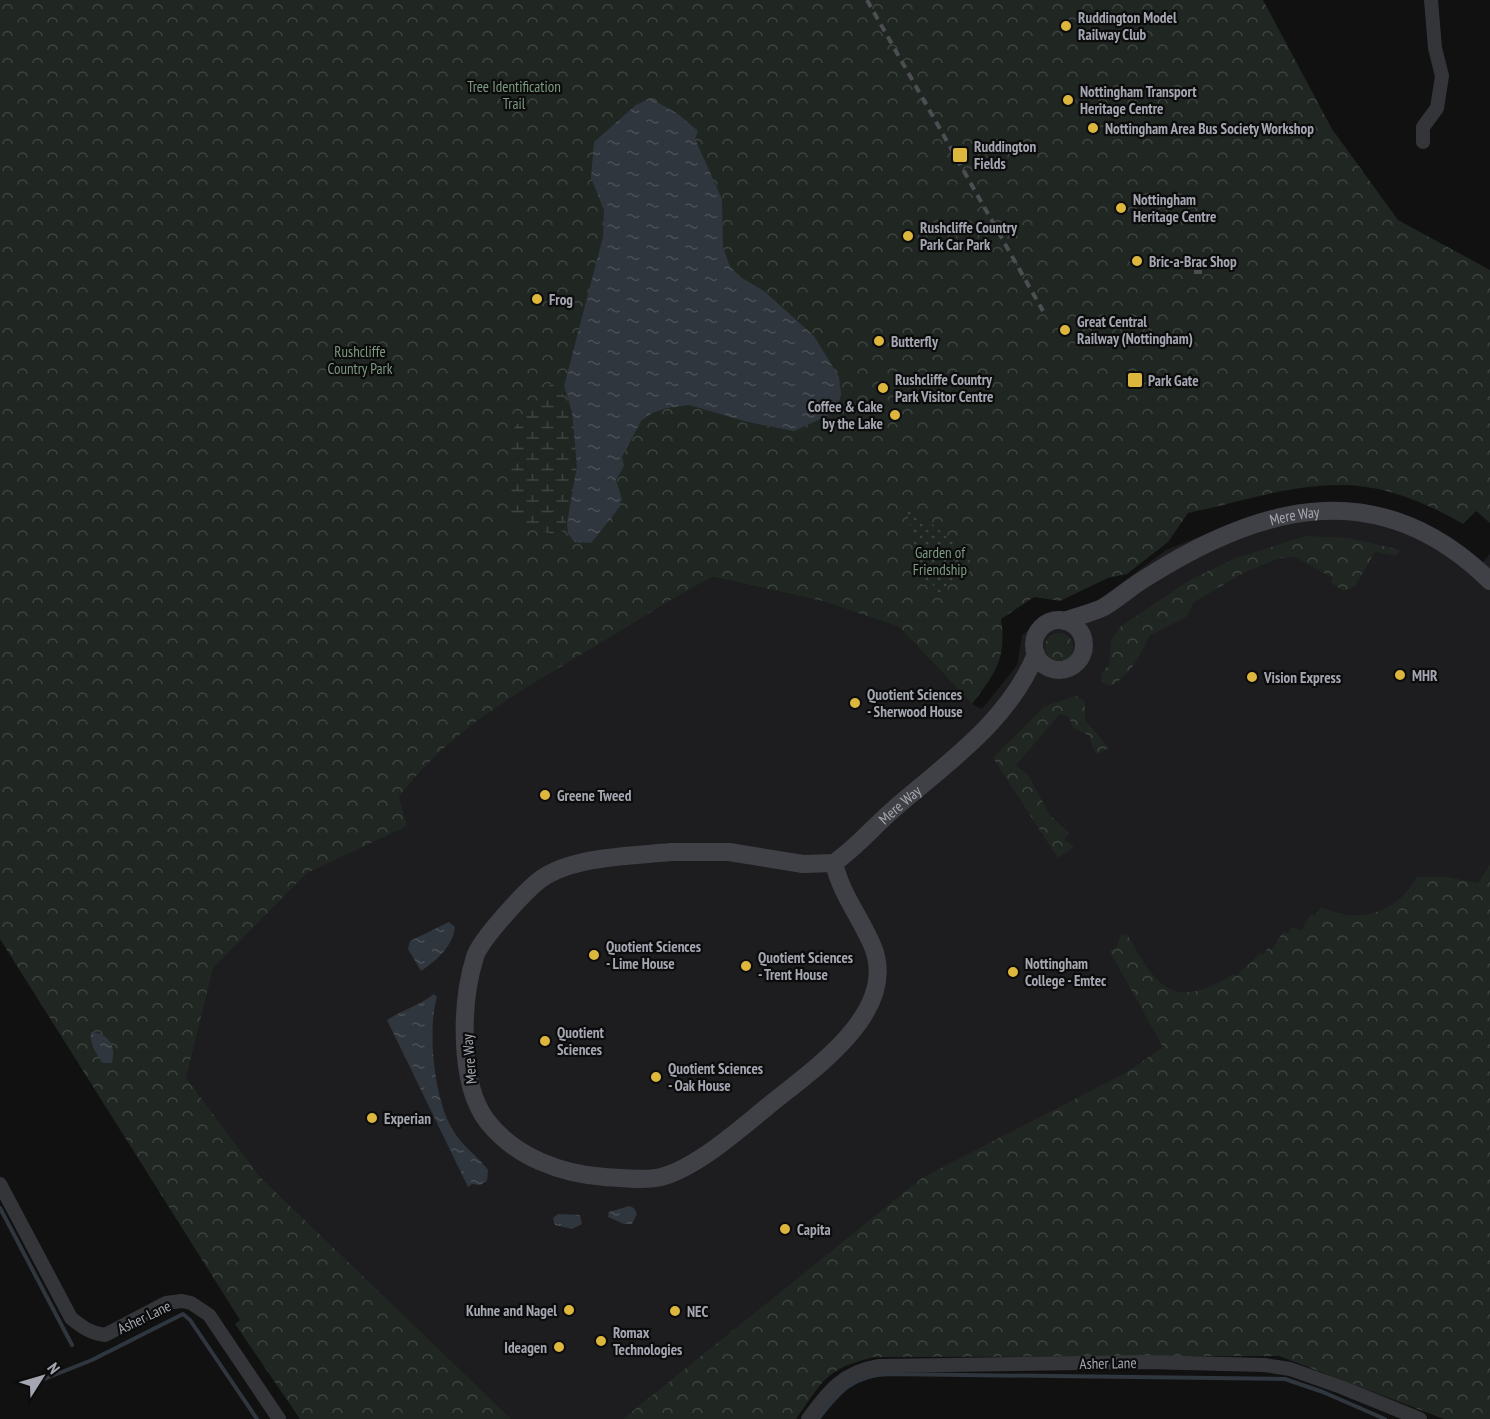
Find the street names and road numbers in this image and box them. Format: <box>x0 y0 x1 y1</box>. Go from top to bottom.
street label: Mere Way <box>1267 502 1320 529</box>
street label: Mere Way <box>874 781 925 828</box>
street label: Mere Way <box>457 1033 481 1085</box>
street label: Asher Lane <box>114 1296 174 1338</box>
street label: Asher Lane <box>1079 1353 1137 1373</box>

